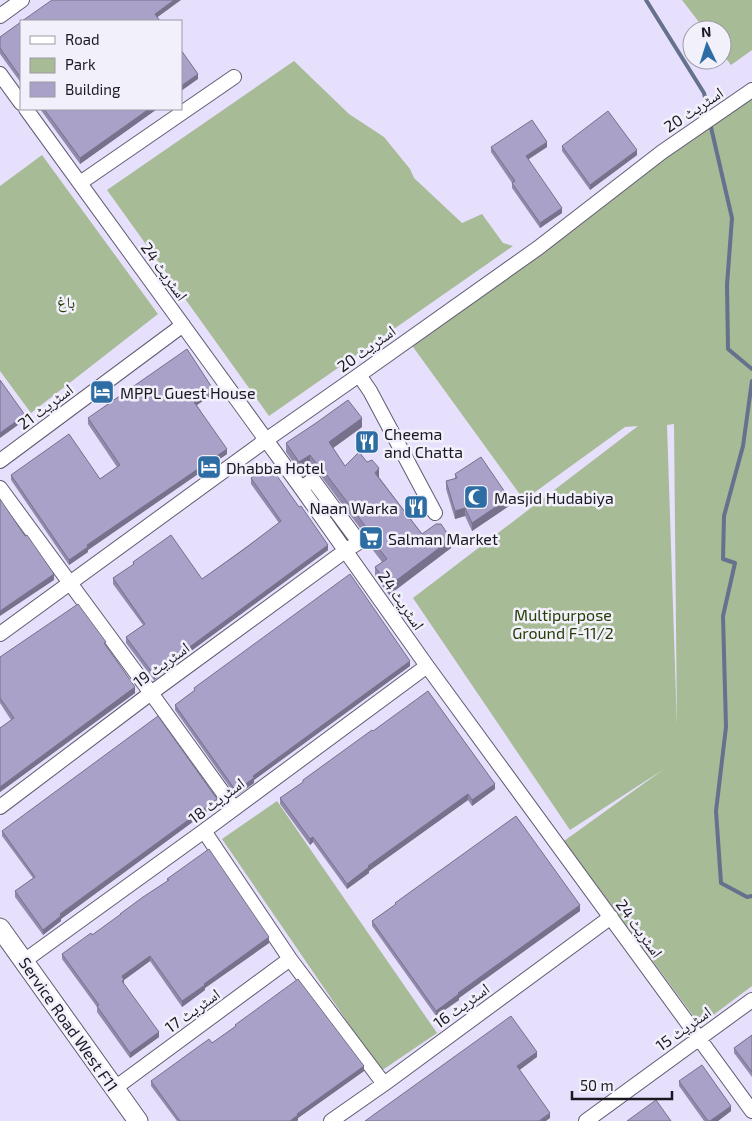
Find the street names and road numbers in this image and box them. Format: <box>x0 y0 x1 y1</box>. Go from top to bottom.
street label: اسٹریٹ 20 <box>660 82 727 137</box>
street label: اسٹریٹ 24 <box>137 238 193 304</box>
street label: اسٹریٹ 20 <box>333 321 399 376</box>
street label: اسٹریٹ 21 <box>14 379 77 434</box>
street label: اسٹریٹ 24 <box>374 567 429 634</box>
street label: اسٹریٹ 19 <box>129 637 193 691</box>
street label: اسٹریٹ 18 <box>184 773 248 828</box>
street label: اسٹریٹ 24 <box>612 895 668 961</box>
street label: Service Road West F11 <box>16 953 122 1095</box>
street label: اسٹریٹ 16 <box>429 978 493 1032</box>
street label: اسٹریٹ 17 <box>161 984 224 1037</box>
street label: اسٹریٹ 15 <box>652 1002 715 1055</box>

